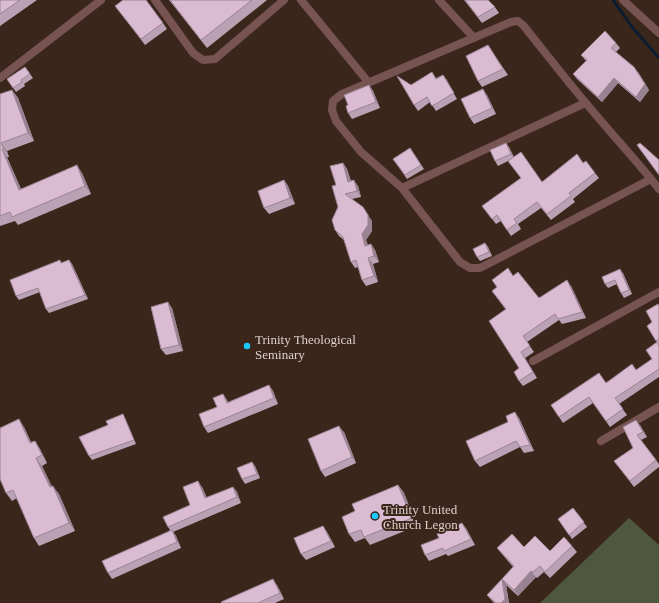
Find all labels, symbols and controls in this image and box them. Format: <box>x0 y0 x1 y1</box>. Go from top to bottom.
place label: Trinity Theological Seminary <box>255 332 356 362</box>
marker: Trinity Theological Seminary <box>242 341 252 351</box>
place label: Trinity United Church Legon <box>383 502 458 532</box>
marker: Trinity United Church Legon <box>370 511 380 521</box>

